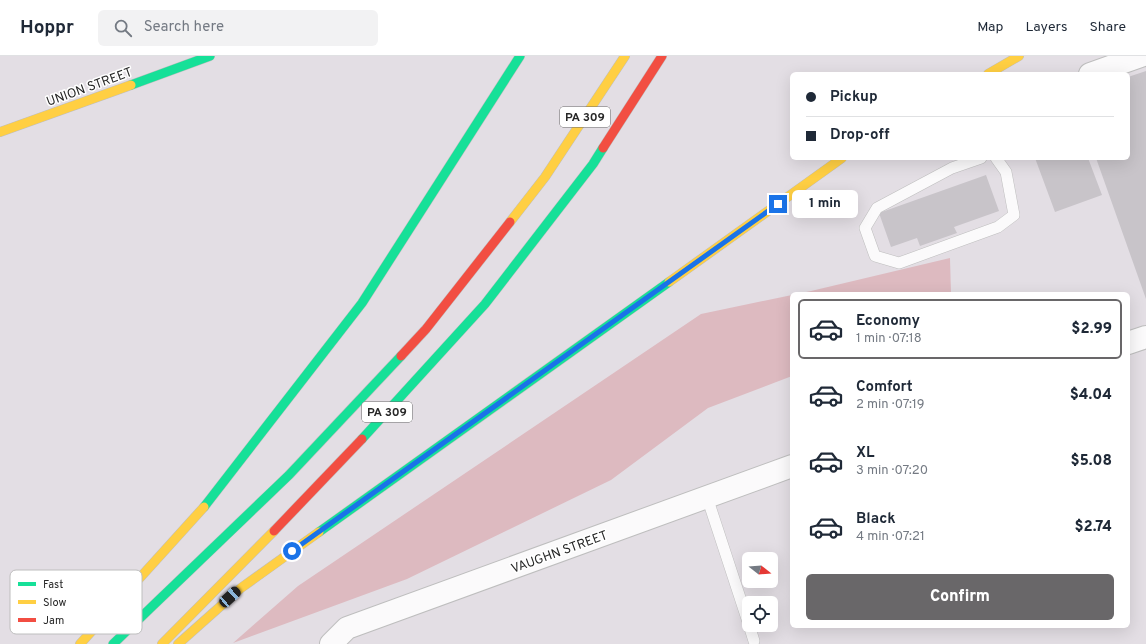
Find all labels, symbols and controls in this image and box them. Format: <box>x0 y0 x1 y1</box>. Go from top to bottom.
search box <box>98 10 378 46</box>
text: Hoppr <box>20 16 74 40</box>
icon: search <box>112 17 134 39</box>
text: Search here <box>144 18 224 37</box>
text: Map <box>977 19 1003 36</box>
text: Layers <box>1025 19 1067 36</box>
text: Share <box>1089 19 1126 36</box>
street label: UNION STREET <box>45 65 135 111</box>
text: Pickup <box>830 88 878 107</box>
road number: PA 309 <box>560 107 610 127</box>
text: Drop-off <box>830 126 890 145</box>
callout: 1 min <box>792 190 858 218</box>
route end <box>769 195 787 213</box>
text: 1 min <box>809 196 841 212</box>
icon: car <box>808 311 844 347</box>
text: Economy <box>856 312 920 331</box>
text: $2.99 <box>1071 320 1112 339</box>
text: 1 min · 07:18 <box>856 331 922 347</box>
icon: car <box>808 377 844 413</box>
text: Comfort <box>856 378 913 397</box>
text: $4.04 <box>1070 386 1112 405</box>
text: 2 min · 07:19 <box>856 397 925 413</box>
road number: PA 309 <box>362 402 412 422</box>
icon: car <box>808 443 844 479</box>
text: XL <box>856 444 874 463</box>
text: $5.08 <box>1071 452 1112 471</box>
text: 3 min · 07:20 <box>856 463 928 479</box>
icon: car <box>808 509 844 545</box>
text: Black <box>856 510 896 529</box>
text: $2.74 <box>1074 518 1112 537</box>
street label: VAUGHN STREET <box>509 528 610 578</box>
text: 4 min · 07:21 <box>856 529 925 545</box>
route start <box>283 542 301 560</box>
north arrow <box>742 552 778 588</box>
map controls <box>742 552 778 632</box>
legend <box>10 570 142 634</box>
button: Confirm <box>806 574 1114 620</box>
text: Fast <box>43 578 63 592</box>
car <box>217 585 243 609</box>
text: Slow <box>43 596 66 610</box>
button: locate <box>742 596 778 632</box>
text: Jam <box>43 614 64 628</box>

